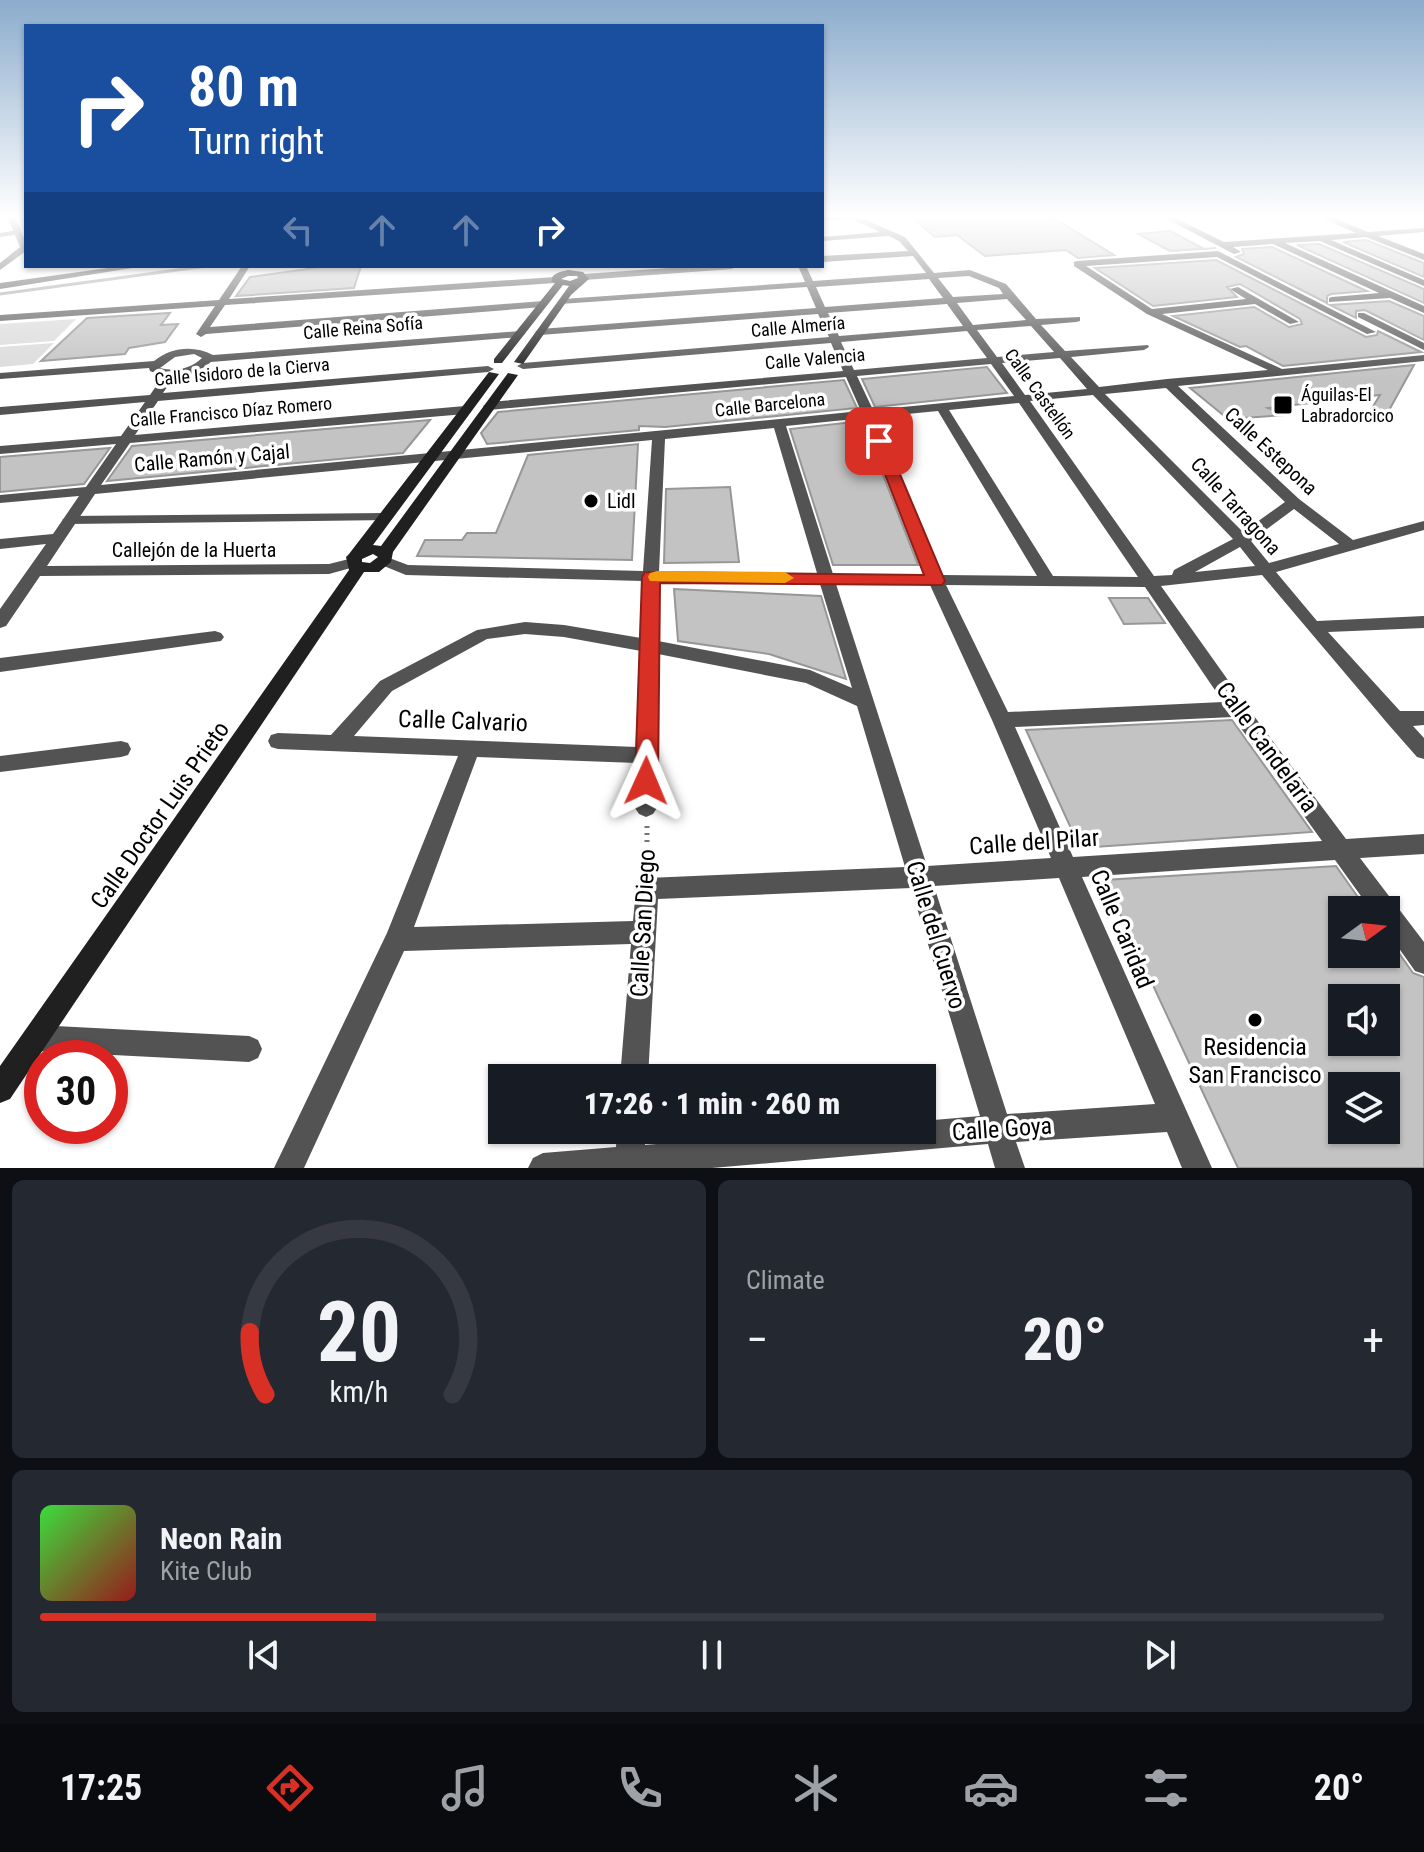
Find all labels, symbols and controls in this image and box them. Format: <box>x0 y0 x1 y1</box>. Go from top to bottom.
text: 80 m <box>188 54 299 120</box>
icon: right <box>56 56 160 160</box>
text: Turn right <box>188 121 324 163</box>
icon: left <box>276 208 320 252</box>
icon: ahead <box>360 208 404 252</box>
icon: ahead <box>444 208 488 252</box>
icon: right <box>528 208 572 252</box>
street label: Calle Reina Sofía <box>302 312 424 343</box>
street label: Calle Almería <box>750 312 846 341</box>
street label: Calle Valencia <box>764 344 866 373</box>
street label: Calle Castellón <box>1001 344 1080 443</box>
street label: Calle Isidoro de la Cierva <box>153 353 330 390</box>
place label: Águilas-El Labradorcico <box>1301 384 1394 426</box>
street label: Calle Barcelona <box>714 388 826 421</box>
street label: Calle Francisco Díaz Romero <box>129 392 333 431</box>
marker: Águilas-El Labradorcico <box>1272 394 1294 416</box>
street label: Calle Estepona <box>1220 402 1322 500</box>
pin <box>845 407 913 475</box>
icon: arrive <box>857 419 901 463</box>
street label: Calle Ramón y Cajal <box>133 439 291 477</box>
street label: Calle Tarragona <box>1186 452 1286 560</box>
place label: Lidl <box>607 489 636 513</box>
marker: Lidl <box>582 492 600 510</box>
street label: Callejón de la Huerta <box>112 538 276 562</box>
street label: Calle Candelaria <box>1210 676 1324 818</box>
street label: Calle Calvario <box>398 705 528 737</box>
street label: Calle Doctor Luis Prieto <box>85 716 235 914</box>
position arrow <box>604 739 688 823</box>
street label: Calle del Pilar <box>968 823 1100 861</box>
street label: Calle San Diego <box>625 848 661 998</box>
street label: Calle del Cuervo <box>900 858 972 1012</box>
street label: Calle Caridad <box>1084 865 1160 993</box>
north arrow <box>1328 896 1400 968</box>
map controls <box>1328 896 1400 1144</box>
button: sound <box>1328 984 1400 1056</box>
marker: Residencia San Francisco <box>1246 1011 1264 1029</box>
place label: Residencia San Francisco <box>1189 1033 1321 1089</box>
speed limit sign: 30 <box>24 1040 128 1144</box>
button: layers <box>1328 1072 1400 1144</box>
text: 17:26 · 1 min · 260 m <box>584 1086 840 1121</box>
street label: Calle Goya <box>951 1112 1053 1146</box>
text: Climate <box>746 1265 825 1295</box>
text: 20 <box>317 1284 401 1381</box>
text: 20° <box>1023 1304 1107 1375</box>
text: − <box>746 1314 768 1366</box>
text: + <box>1362 1314 1384 1366</box>
text: km/h <box>330 1375 388 1409</box>
text: Neon Rain <box>160 1521 282 1556</box>
text: Kite Club <box>160 1556 252 1586</box>
icon: previous <box>242 1633 286 1677</box>
icon: pause <box>690 1633 734 1677</box>
icon: next <box>1138 1633 1182 1677</box>
icon: directions <box>262 1760 318 1816</box>
icon: music <box>437 1760 493 1816</box>
icon: phone <box>612 1760 668 1816</box>
icon: climate <box>788 1760 844 1816</box>
icon: car <box>963 1760 1019 1816</box>
icon: filters <box>1138 1760 1194 1816</box>
text: 17:25 <box>60 1767 142 1809</box>
text: 20° <box>1314 1767 1364 1809</box>

